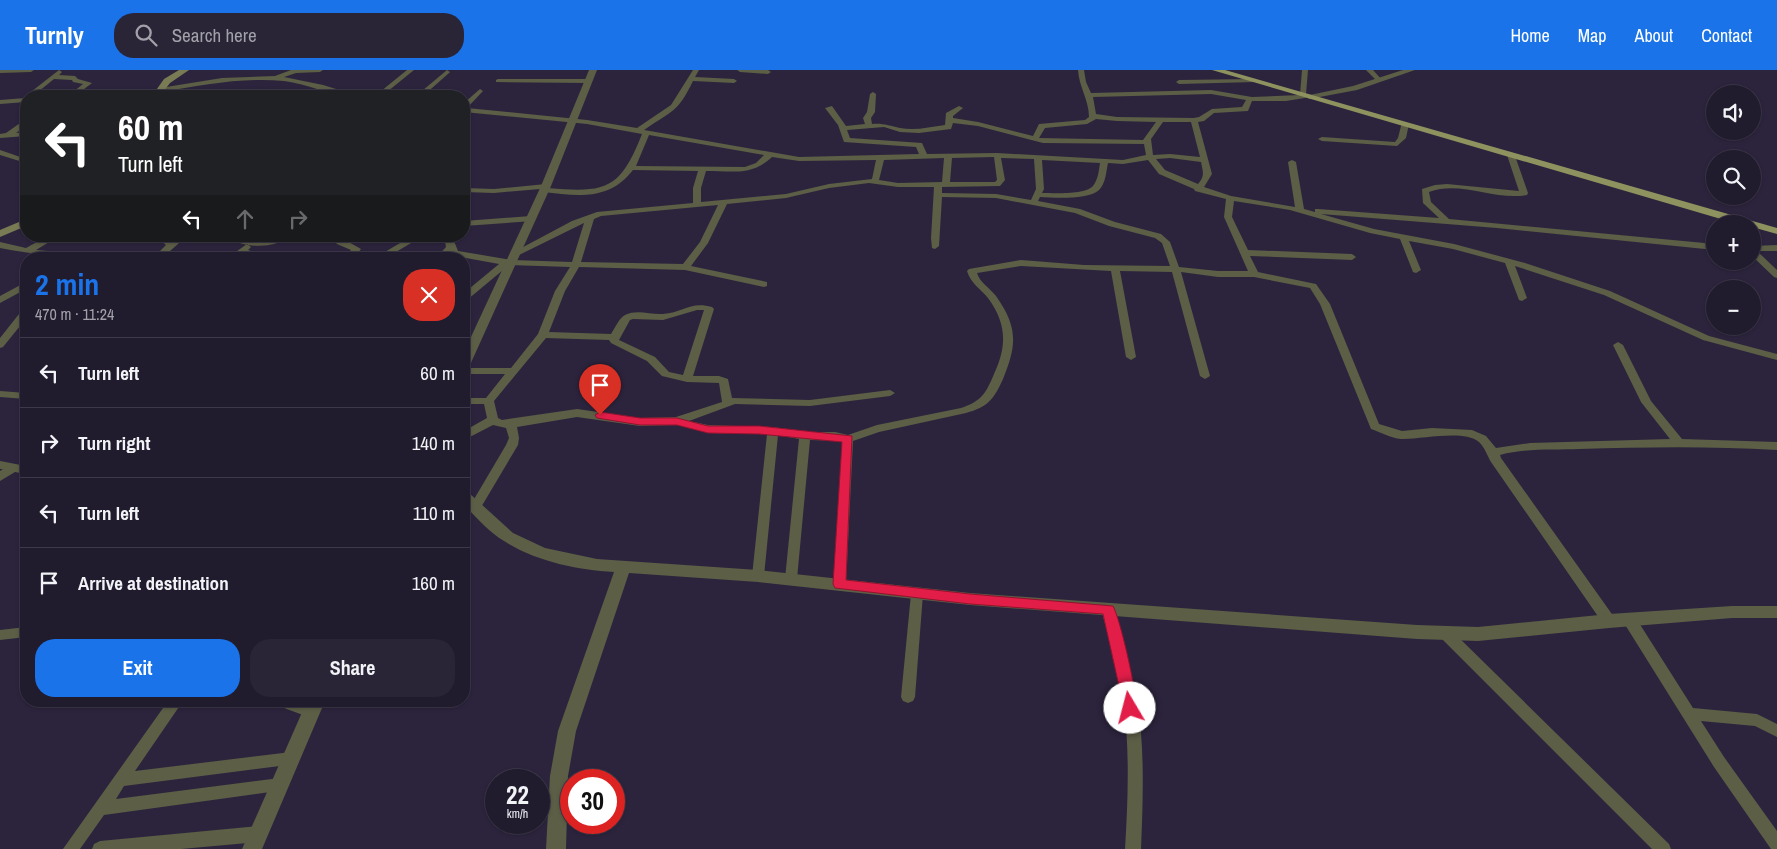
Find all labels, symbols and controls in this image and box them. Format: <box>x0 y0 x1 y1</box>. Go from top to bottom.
search box <box>114 13 464 58</box>
text: Turnly <box>25 19 84 51</box>
icon: search <box>132 21 160 49</box>
text: Search here <box>172 22 257 48</box>
text: Home <box>1510 23 1550 48</box>
text: Map <box>1578 23 1607 48</box>
text: About <box>1635 23 1673 48</box>
text: Contact <box>1701 23 1752 48</box>
map controls <box>1706 85 1761 335</box>
button: sound <box>1706 85 1761 140</box>
text: 60 m <box>118 104 183 151</box>
icon: left <box>35 110 100 175</box>
text: Turn left <box>118 149 183 179</box>
button: search <box>1706 150 1761 205</box>
icon: left <box>178 205 206 233</box>
icon: ahead <box>231 205 259 233</box>
icon: right <box>284 205 312 233</box>
button: + <box>1706 215 1761 270</box>
text: 2 min <box>35 264 99 304</box>
button: close <box>403 269 455 321</box>
button: − <box>1706 280 1761 335</box>
text: 470 m · 11:24 <box>35 303 114 325</box>
icon: left <box>35 359 63 387</box>
text: Turn left <box>78 360 139 386</box>
text: 60 m <box>420 360 455 386</box>
pin <box>579 364 621 415</box>
icon: arrive <box>586 371 614 399</box>
icon: right <box>35 429 63 457</box>
text: Turn right <box>78 430 150 456</box>
text: 140 m <box>412 430 455 456</box>
icon: left <box>35 499 63 527</box>
text: Turn left <box>78 500 139 526</box>
text: 110 m <box>413 500 455 526</box>
icon: arrive <box>35 569 63 597</box>
text: Arrive at destination <box>78 570 229 596</box>
text: 160 m <box>412 570 455 596</box>
button: Exit <box>35 639 240 697</box>
button: Share <box>250 639 455 697</box>
position arrow <box>1103 681 1155 733</box>
speed limit sign: 30 <box>560 769 625 834</box>
text: 22 <box>506 778 529 812</box>
text: km/h <box>507 806 528 822</box>

